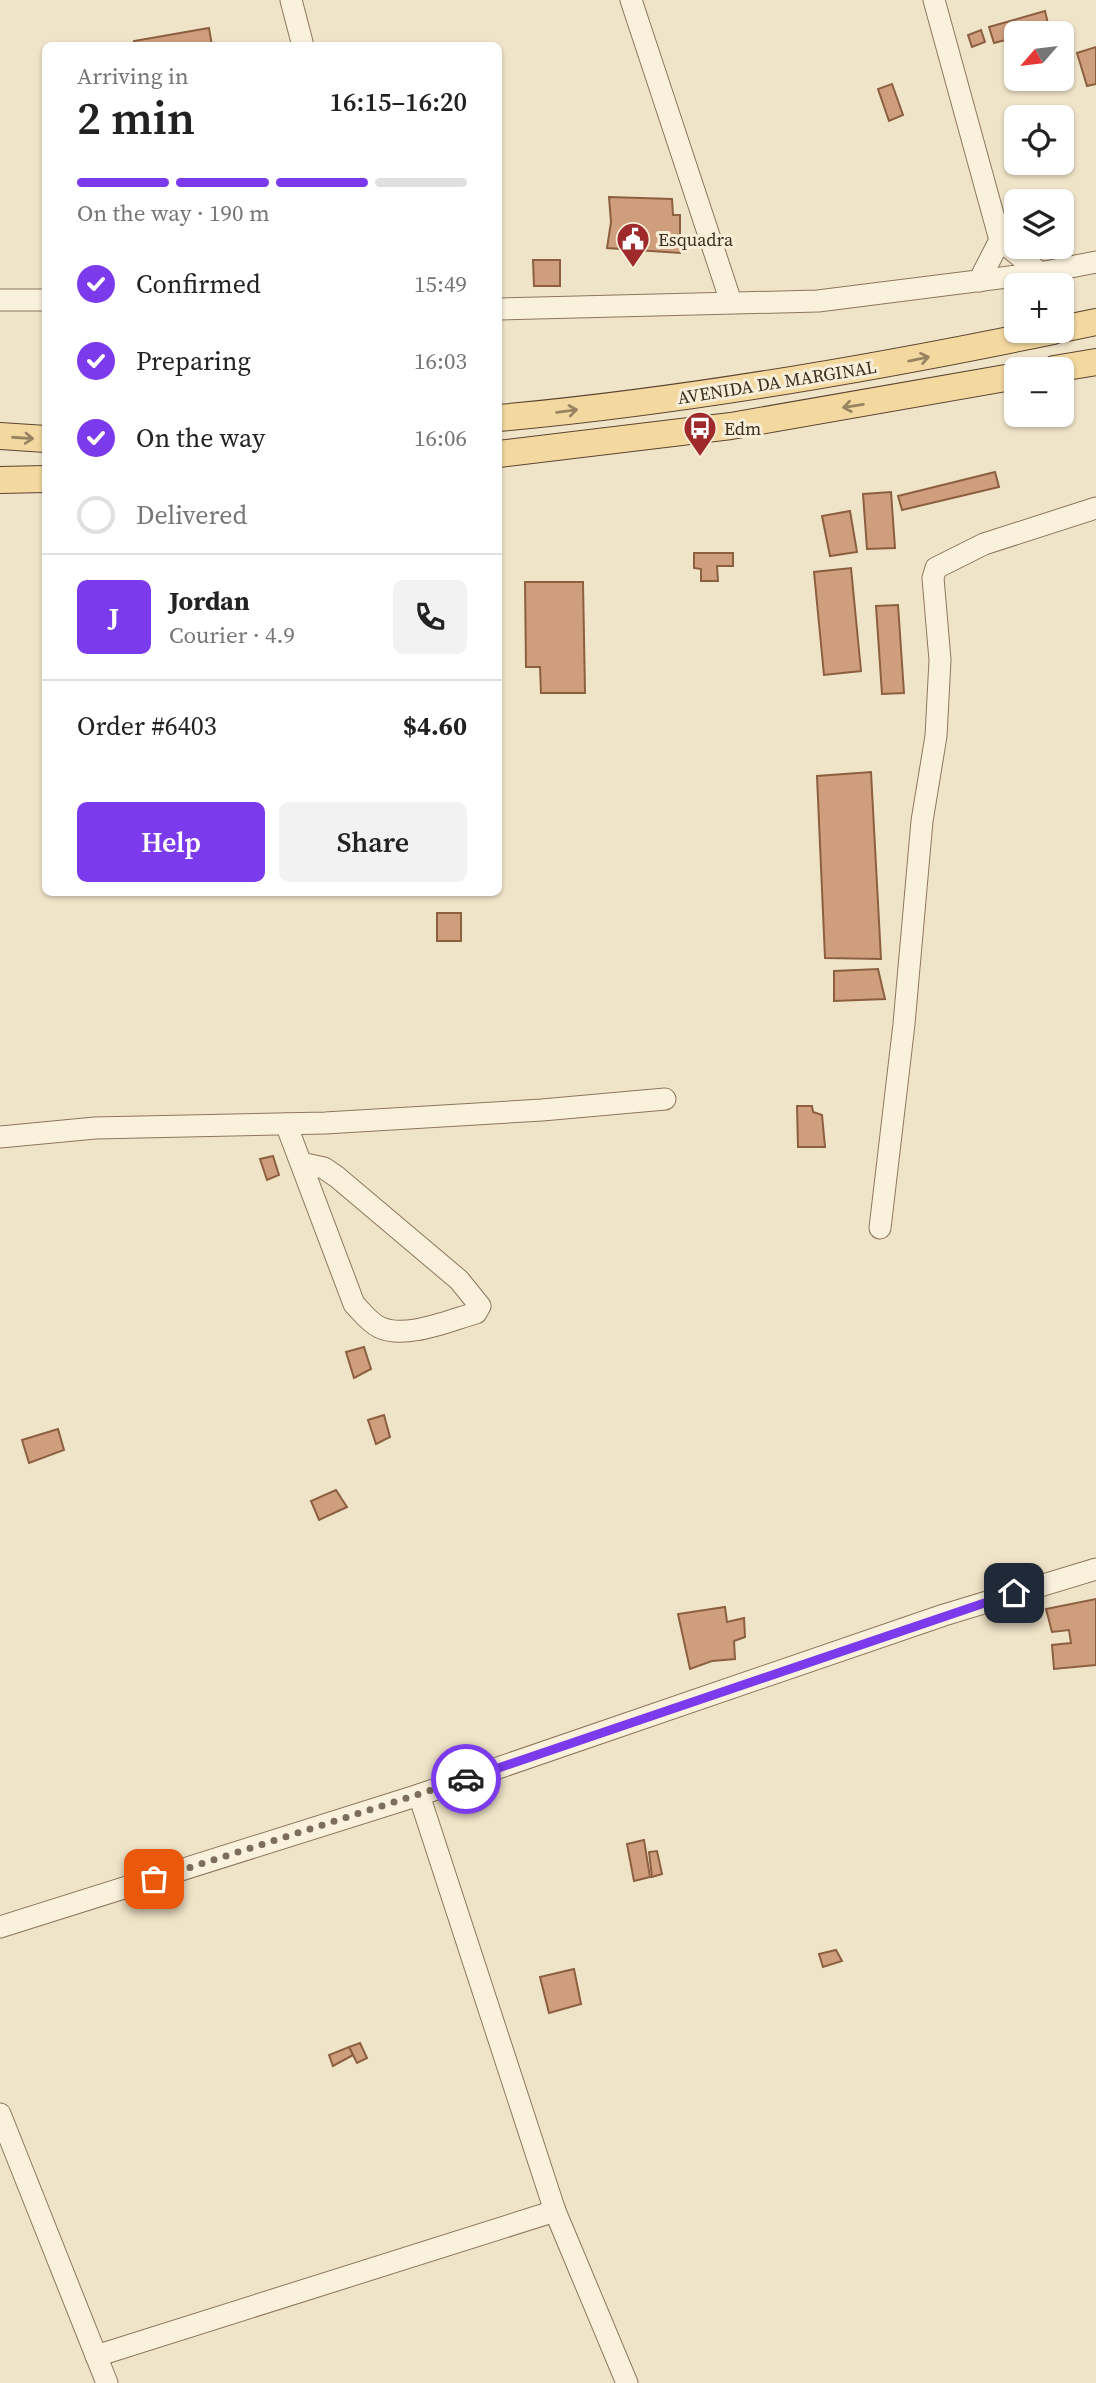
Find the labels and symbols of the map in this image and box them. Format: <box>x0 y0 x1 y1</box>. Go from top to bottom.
north arrow <box>1004 21 1074 91</box>
public building icon: Esquadra <box>614 220 652 269</box>
place label: Esquadra <box>658 227 734 252</box>
one-way arrow <box>907 351 930 365</box>
street label: AVENIDA DA MARGINAL <box>676 354 878 410</box>
one-way arrow <box>842 399 865 412</box>
one-way arrow <box>555 405 578 418</box>
bus stop icon: Edm <box>681 409 719 458</box>
place label: Edm <box>724 416 761 441</box>
one-way arrow <box>11 432 34 445</box>
pin <box>984 1563 1044 1623</box>
courier <box>431 1744 501 1814</box>
pin <box>124 1849 184 1909</box>

